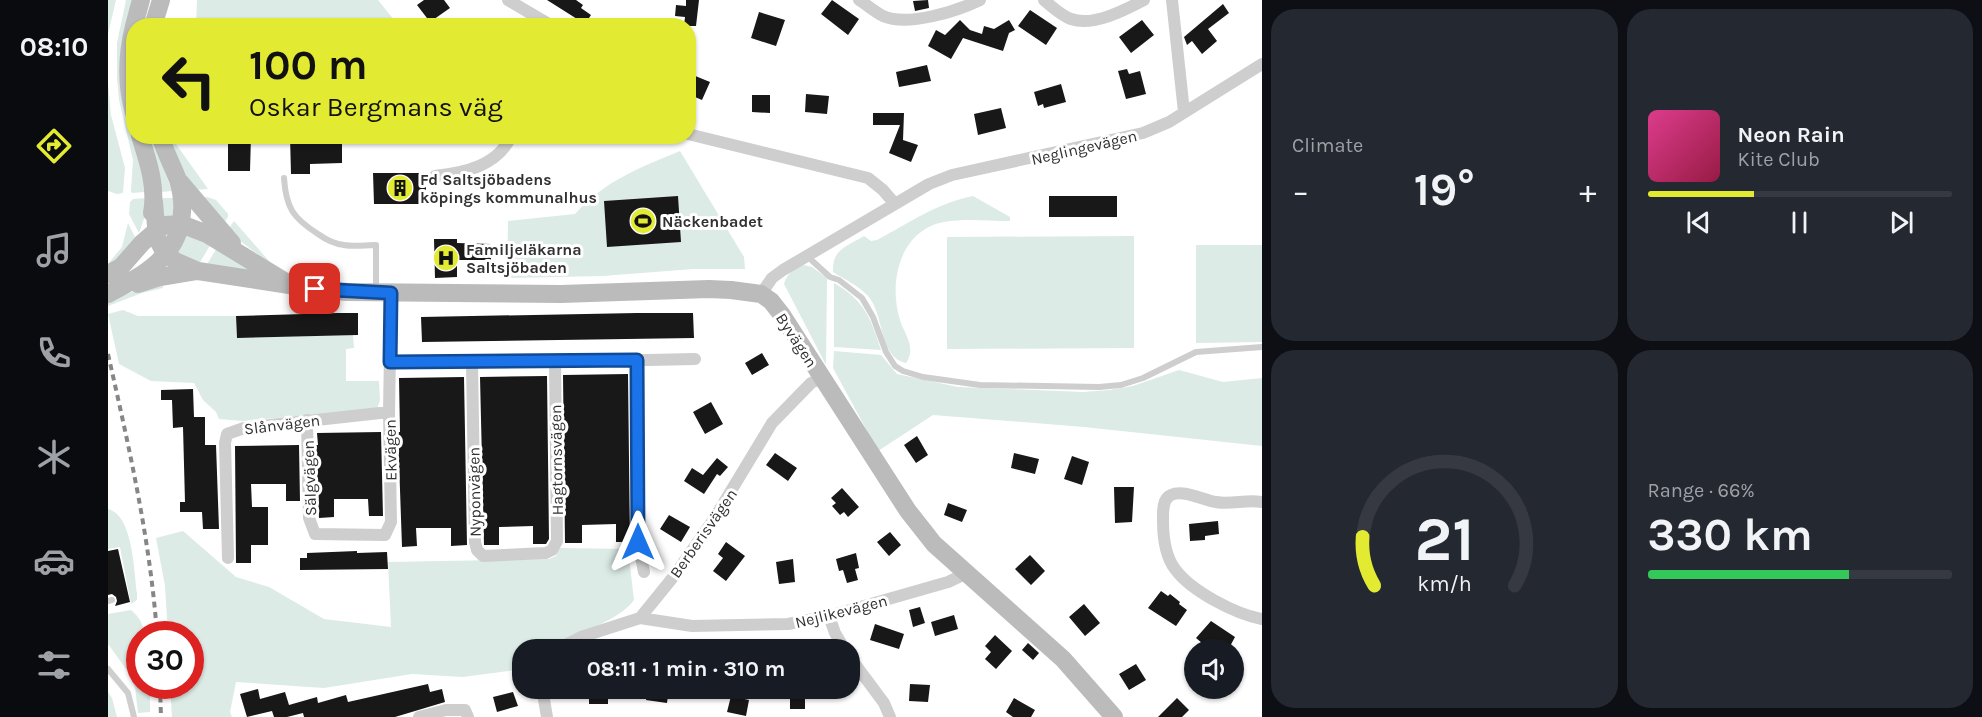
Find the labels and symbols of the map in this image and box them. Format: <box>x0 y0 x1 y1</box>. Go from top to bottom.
street label: Neglingevägen <box>1029 126 1139 169</box>
place label: Fd Saltsjöbadens köpings kommunalhus <box>420 170 597 207</box>
building icon: Fd Saltsjöbadens köpings kommunalhus <box>385 173 415 203</box>
sports icon: Näckenbadet <box>628 206 658 236</box>
place label: Näckenbadet <box>662 212 763 231</box>
place label: Familjeläkarna Saltsjöbaden <box>466 240 582 277</box>
hospital icon: Familjeläkarna Saltsjöbaden <box>431 243 461 273</box>
pin <box>289 263 340 314</box>
street label: Byvägen <box>772 309 821 371</box>
street label: Hagtornsvägen <box>546 404 567 516</box>
street label: Slånvägen <box>243 410 321 439</box>
street label: Ekvägen <box>380 419 401 481</box>
street label: Sälgvägen <box>299 440 320 516</box>
street label: Nyponvägen <box>464 447 485 537</box>
street label: Berberisvägen <box>666 485 741 581</box>
position arrow <box>606 510 670 574</box>
street label: Nejlikevägen <box>793 591 889 632</box>
speed limit sign: 30 <box>126 621 204 699</box>

